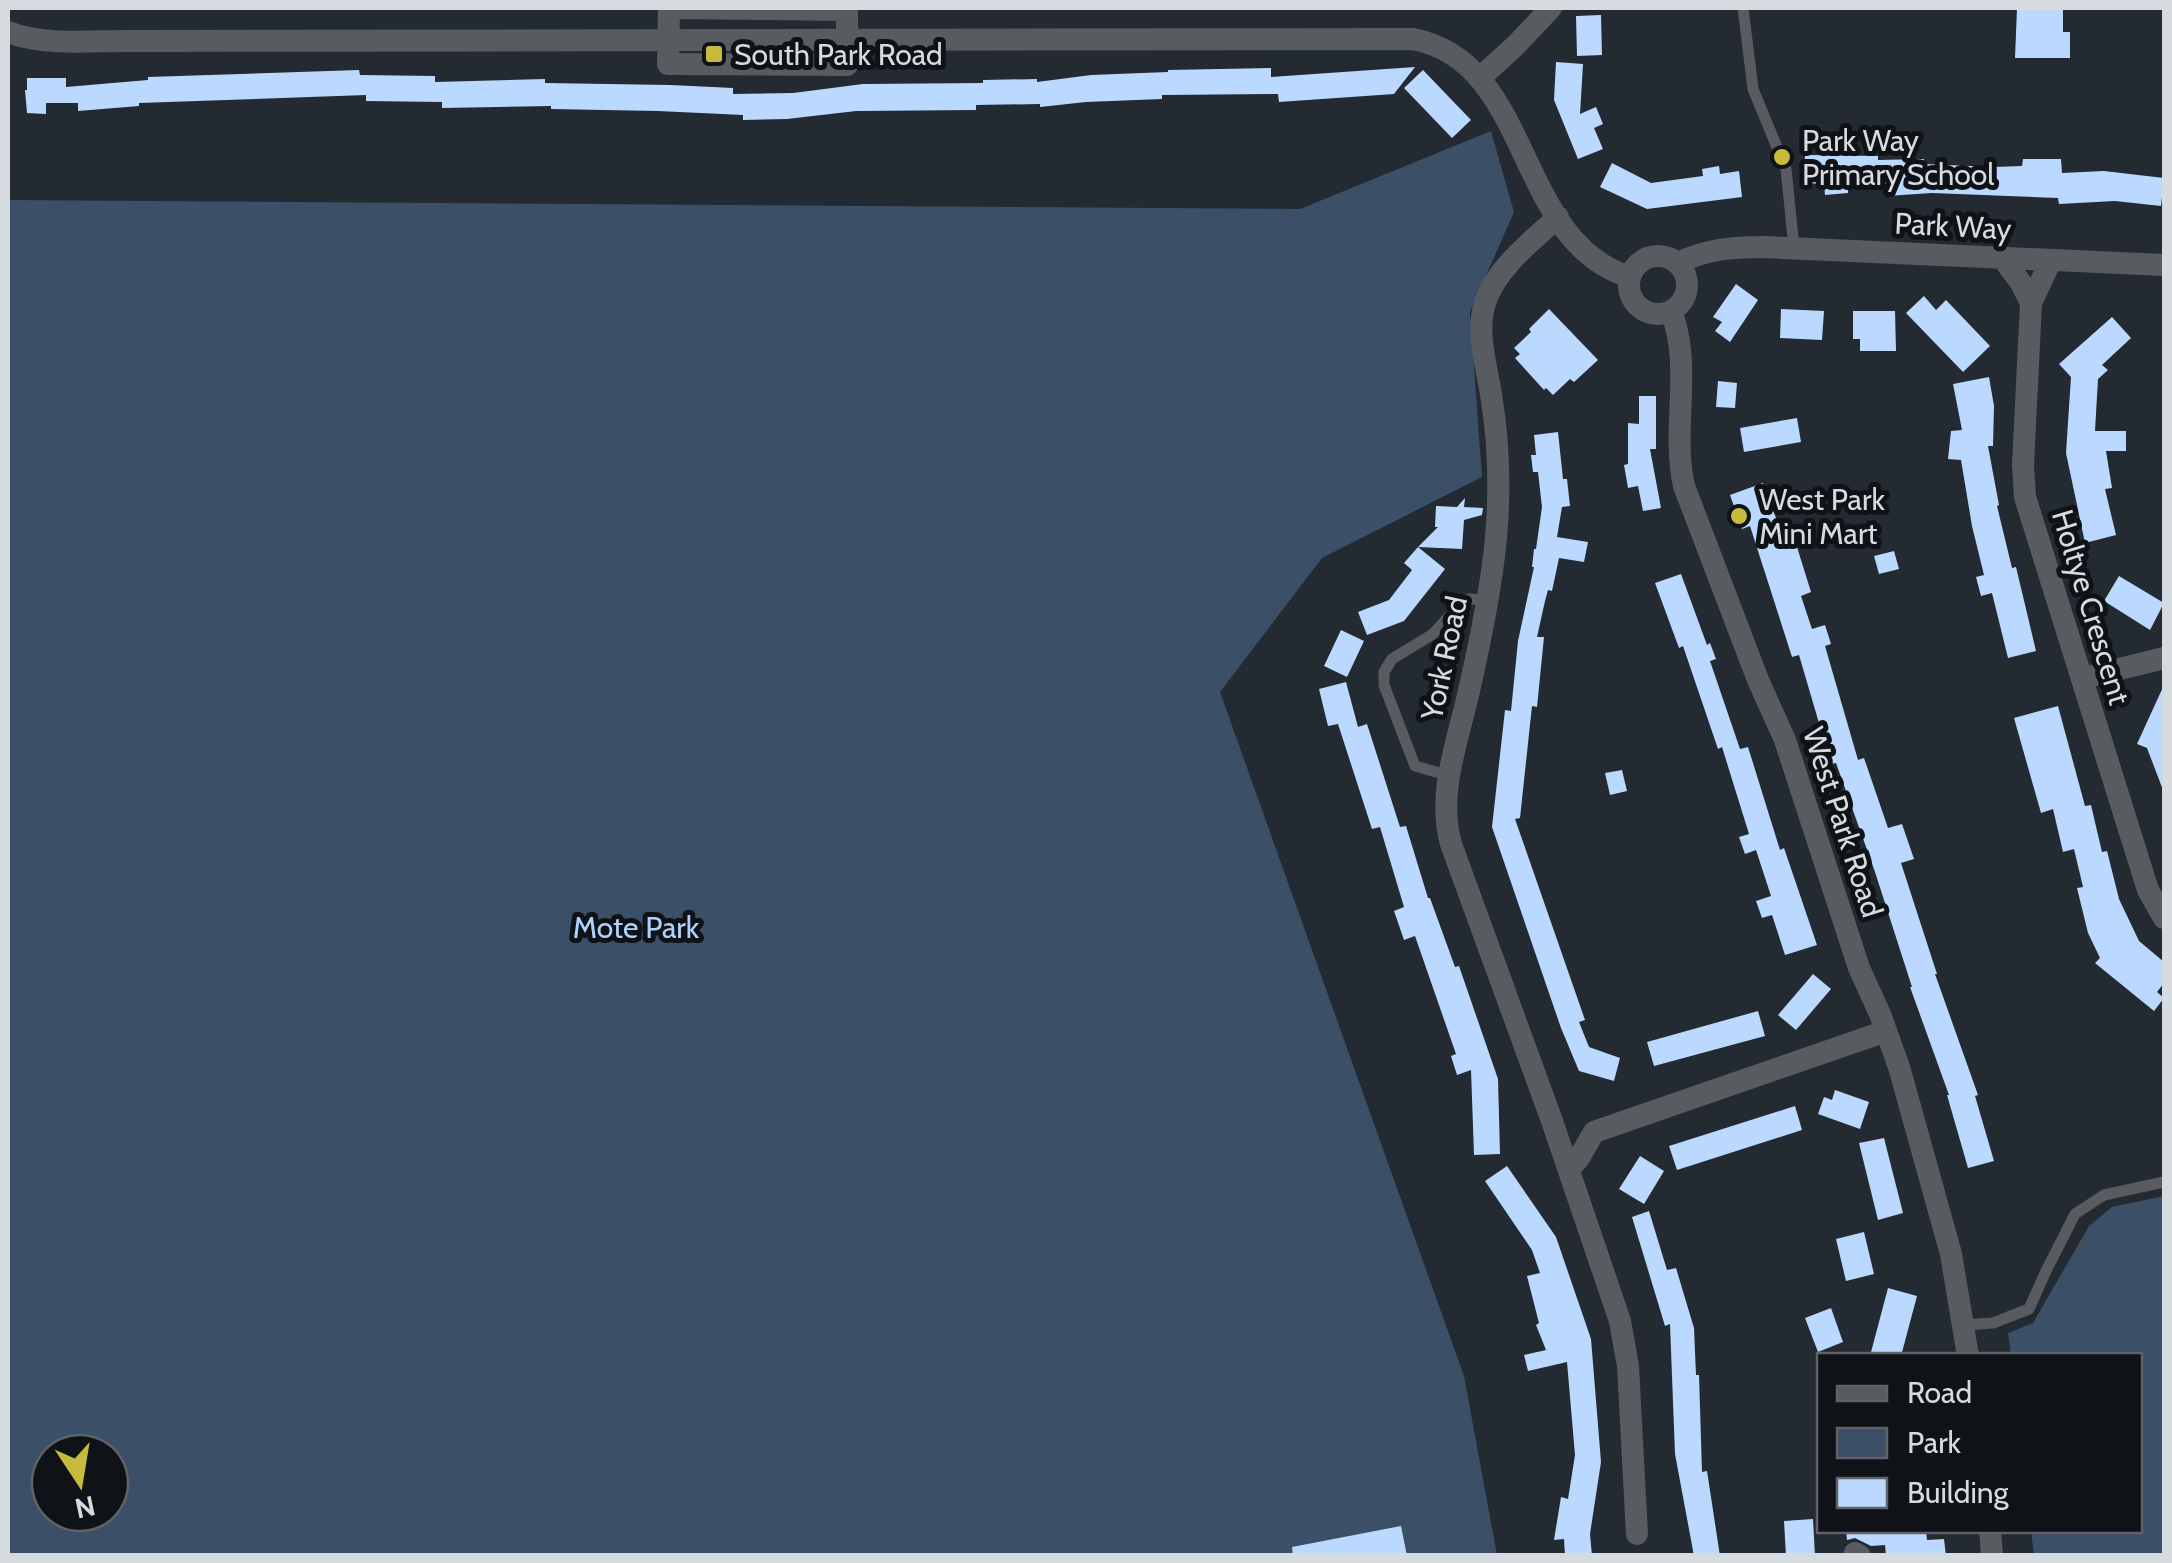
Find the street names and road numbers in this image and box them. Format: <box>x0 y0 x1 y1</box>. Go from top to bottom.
street label: Park Way <box>1894 204 2012 248</box>
street label: Holtye Crescent <box>2044 505 2138 709</box>
street label: York Road <box>1413 593 1475 724</box>
street label: West Park Road <box>1795 722 1891 922</box>

